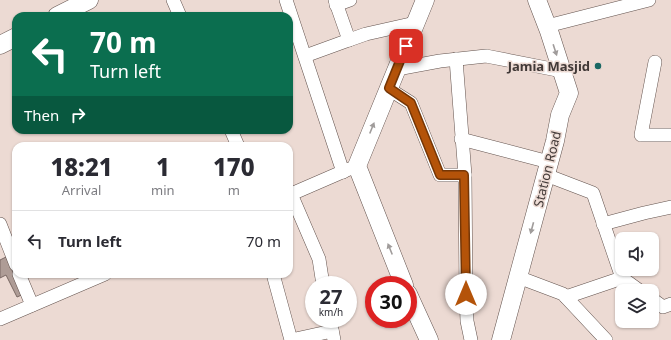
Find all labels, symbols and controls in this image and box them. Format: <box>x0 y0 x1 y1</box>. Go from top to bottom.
text: 70 m <box>90 23 157 61</box>
icon: left <box>24 28 76 80</box>
pin <box>389 29 423 63</box>
icon: arrive <box>395 35 417 57</box>
one-way arrow <box>552 44 558 56</box>
place label: Jamia Masjid <box>507 57 590 75</box>
text: Turn left <box>90 59 161 83</box>
marker: Jamia Masjid <box>593 61 603 71</box>
icon: right <box>67 104 89 126</box>
text: Then <box>24 105 59 125</box>
one-way arrow <box>370 122 376 134</box>
street label: Station Road <box>529 129 565 209</box>
text: 18:21 <box>50 150 113 183</box>
text: 1 <box>156 150 170 183</box>
text: 170 <box>213 150 255 183</box>
text: Arrival <box>62 181 101 199</box>
text: min <box>151 181 175 199</box>
text: m <box>228 181 240 199</box>
one-way arrow <box>528 222 534 234</box>
icon: left <box>24 230 46 252</box>
text: Turn left <box>58 231 122 251</box>
text: 70 m <box>246 231 281 251</box>
map controls <box>615 232 659 328</box>
button: sound <box>615 232 659 276</box>
one-way arrow <box>386 242 392 254</box>
position arrow <box>445 273 487 315</box>
speed limit sign: 30 <box>365 276 417 328</box>
text: 27 <box>320 283 342 310</box>
button: layers <box>615 284 659 328</box>
text: km/h <box>319 305 343 319</box>

